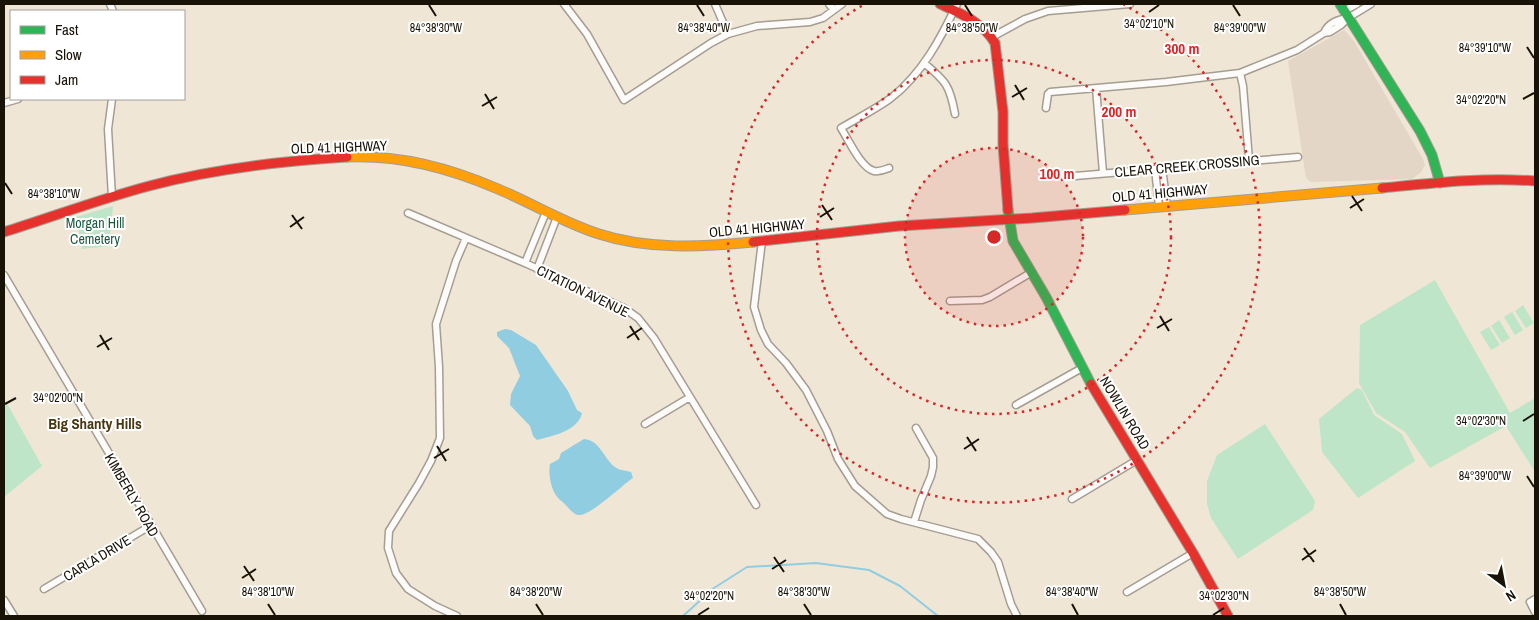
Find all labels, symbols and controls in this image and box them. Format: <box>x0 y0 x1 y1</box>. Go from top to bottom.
legend <box>10 10 185 100</box>
text: 34°02'10"N <box>1124 16 1174 32</box>
text: Fast <box>55 19 79 40</box>
text: 84°38'30"W <box>410 20 463 36</box>
text: 84°38'40"W <box>678 20 731 36</box>
text: 84°38'50"W <box>946 20 999 36</box>
text: 84°39'00"W <box>1214 20 1267 36</box>
text: 300 m <box>1165 38 1199 59</box>
text: 84°39'10"W <box>1459 40 1512 56</box>
text: Slow <box>55 44 82 65</box>
text: Jam <box>55 69 78 90</box>
text: 34°02'20"N <box>1456 92 1506 108</box>
text: 200 m <box>1102 101 1136 122</box>
street label: OLD 41 HIGHWAY <box>291 136 388 158</box>
street label: CLEAR CREEK CROSSING <box>1114 151 1260 181</box>
text: 100 m <box>1040 163 1074 184</box>
street label: OLD 41 HIGHWAY <box>1111 180 1209 206</box>
text: 84°38'10"W <box>28 186 81 202</box>
park label: Morgan Hill Cemetery <box>66 214 124 248</box>
street label: OLD 41 HIGHWAY <box>708 215 806 241</box>
centre of rings <box>985 228 1003 246</box>
street label: CITATION AVENUE <box>534 261 632 321</box>
street label: NOWLIN ROAD <box>1096 373 1154 453</box>
text: 34°02'00"N <box>33 390 83 406</box>
district label: Big Shanty Hills <box>48 413 142 434</box>
text: 34°02'30"N <box>1456 413 1506 429</box>
street label: KIMBERLY ROAD <box>101 450 163 540</box>
text: 84°39'00"W <box>1459 468 1512 484</box>
street label: CARLA DRIVE <box>60 531 134 585</box>
north arrow <box>1479 560 1529 610</box>
text: 84°38'10"W <box>242 584 295 600</box>
text: 84°38'20"W <box>510 584 563 600</box>
text: 84°38'30"W <box>778 584 831 600</box>
text: 84°38'40"W <box>1046 584 1099 600</box>
text: 84°38'50"W <box>1314 584 1367 600</box>
text: N <box>1503 586 1519 606</box>
text: 34°02'20"N <box>684 588 734 604</box>
text: 34°02'30"N <box>1199 588 1249 604</box>

